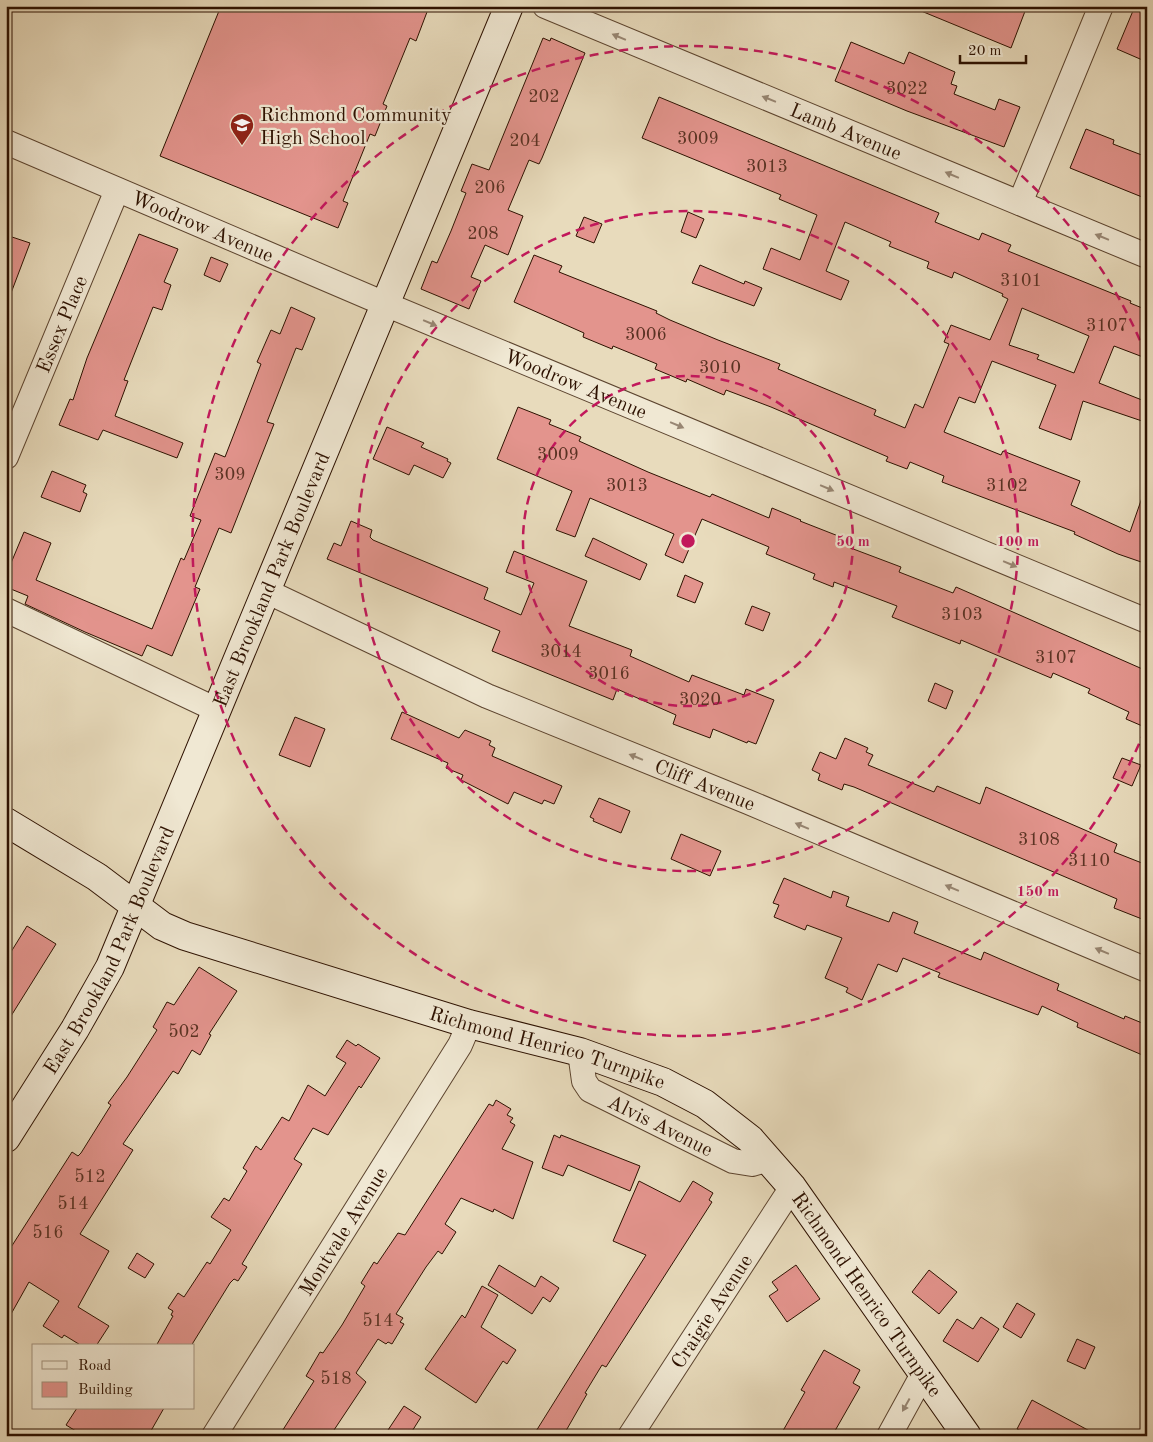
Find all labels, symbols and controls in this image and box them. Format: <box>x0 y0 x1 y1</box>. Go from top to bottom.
scale bar <box>960 32 1027 64</box>
one-way arrow <box>612 33 626 41</box>
text: 20 m <box>968 44 1002 59</box>
house number: 3022 <box>886 80 928 98</box>
house number: 202 <box>528 88 560 106</box>
one-way arrow <box>761 95 776 103</box>
street label: Lamb Avenue <box>787 101 904 165</box>
place label: Richmond Community High School <box>260 106 452 149</box>
school or university icon: Richmond Community High School <box>229 112 255 146</box>
house number: 3009 <box>677 130 719 148</box>
house number: 204 <box>509 132 541 150</box>
house number: 3013 <box>746 158 788 176</box>
one-way arrow <box>944 171 959 179</box>
house number: 206 <box>474 179 506 197</box>
street label: Woodrow Avenue <box>128 189 276 267</box>
house number: 208 <box>467 225 499 243</box>
one-way arrow <box>1095 233 1109 241</box>
house number: 3101 <box>1000 272 1042 290</box>
street label: Essex Place <box>34 273 92 376</box>
house number: 3107 <box>1086 317 1128 335</box>
one-way arrow <box>423 319 437 327</box>
house number: 3006 <box>625 326 667 344</box>
street label: Woodrow Avenue <box>501 347 649 424</box>
house number: 3010 <box>699 359 741 377</box>
one-way arrow <box>670 422 684 430</box>
house number: 3009 <box>537 446 579 464</box>
street label: East Brookland Park Boulevard <box>211 450 335 710</box>
house number: 309 <box>214 466 246 484</box>
house number: 3013 <box>606 477 648 495</box>
house number: 3102 <box>986 477 1028 495</box>
one-way arrow <box>820 484 834 492</box>
centre of rings <box>679 532 697 550</box>
text: 50 m <box>836 535 870 550</box>
text: 100 m <box>997 535 1039 550</box>
one-way arrow <box>1003 560 1017 568</box>
house number: 3103 <box>941 606 983 624</box>
house number: 3014 <box>540 643 582 661</box>
house number: 3107 <box>1035 649 1077 667</box>
house number: 3016 <box>588 665 630 683</box>
house number: 3020 <box>679 691 721 709</box>
one-way arrow <box>629 752 643 760</box>
street label: Cliff Avenue <box>651 757 757 816</box>
one-way arrow <box>795 821 809 829</box>
street label: East Brookland Park Boulevard <box>41 824 179 1078</box>
house number: 3108 <box>1018 831 1060 849</box>
house number: 3110 <box>1068 852 1110 870</box>
one-way arrow <box>945 884 959 892</box>
text: 150 m <box>1017 885 1059 900</box>
one-way arrow <box>1094 947 1109 955</box>
street label: Richmond Henrico Turnpike <box>427 1004 667 1094</box>
house number: 502 <box>168 1023 200 1041</box>
street label: Alvis Avenue <box>604 1092 716 1161</box>
street label: Montvale Avenue <box>297 1164 392 1300</box>
house number: 512 <box>74 1168 106 1186</box>
street label: Richmond Henrico Turnpike <box>787 1189 944 1401</box>
house number: 514 <box>57 1195 89 1213</box>
house number: 516 <box>32 1224 64 1242</box>
street label: Craigie Avenue <box>669 1252 757 1373</box>
house number: 514 <box>362 1312 394 1330</box>
legend <box>32 1344 195 1410</box>
text: Road <box>78 1359 112 1374</box>
house number: 518 <box>320 1370 352 1388</box>
text: Building <box>78 1383 133 1398</box>
one-way arrow <box>902 1398 910 1412</box>

